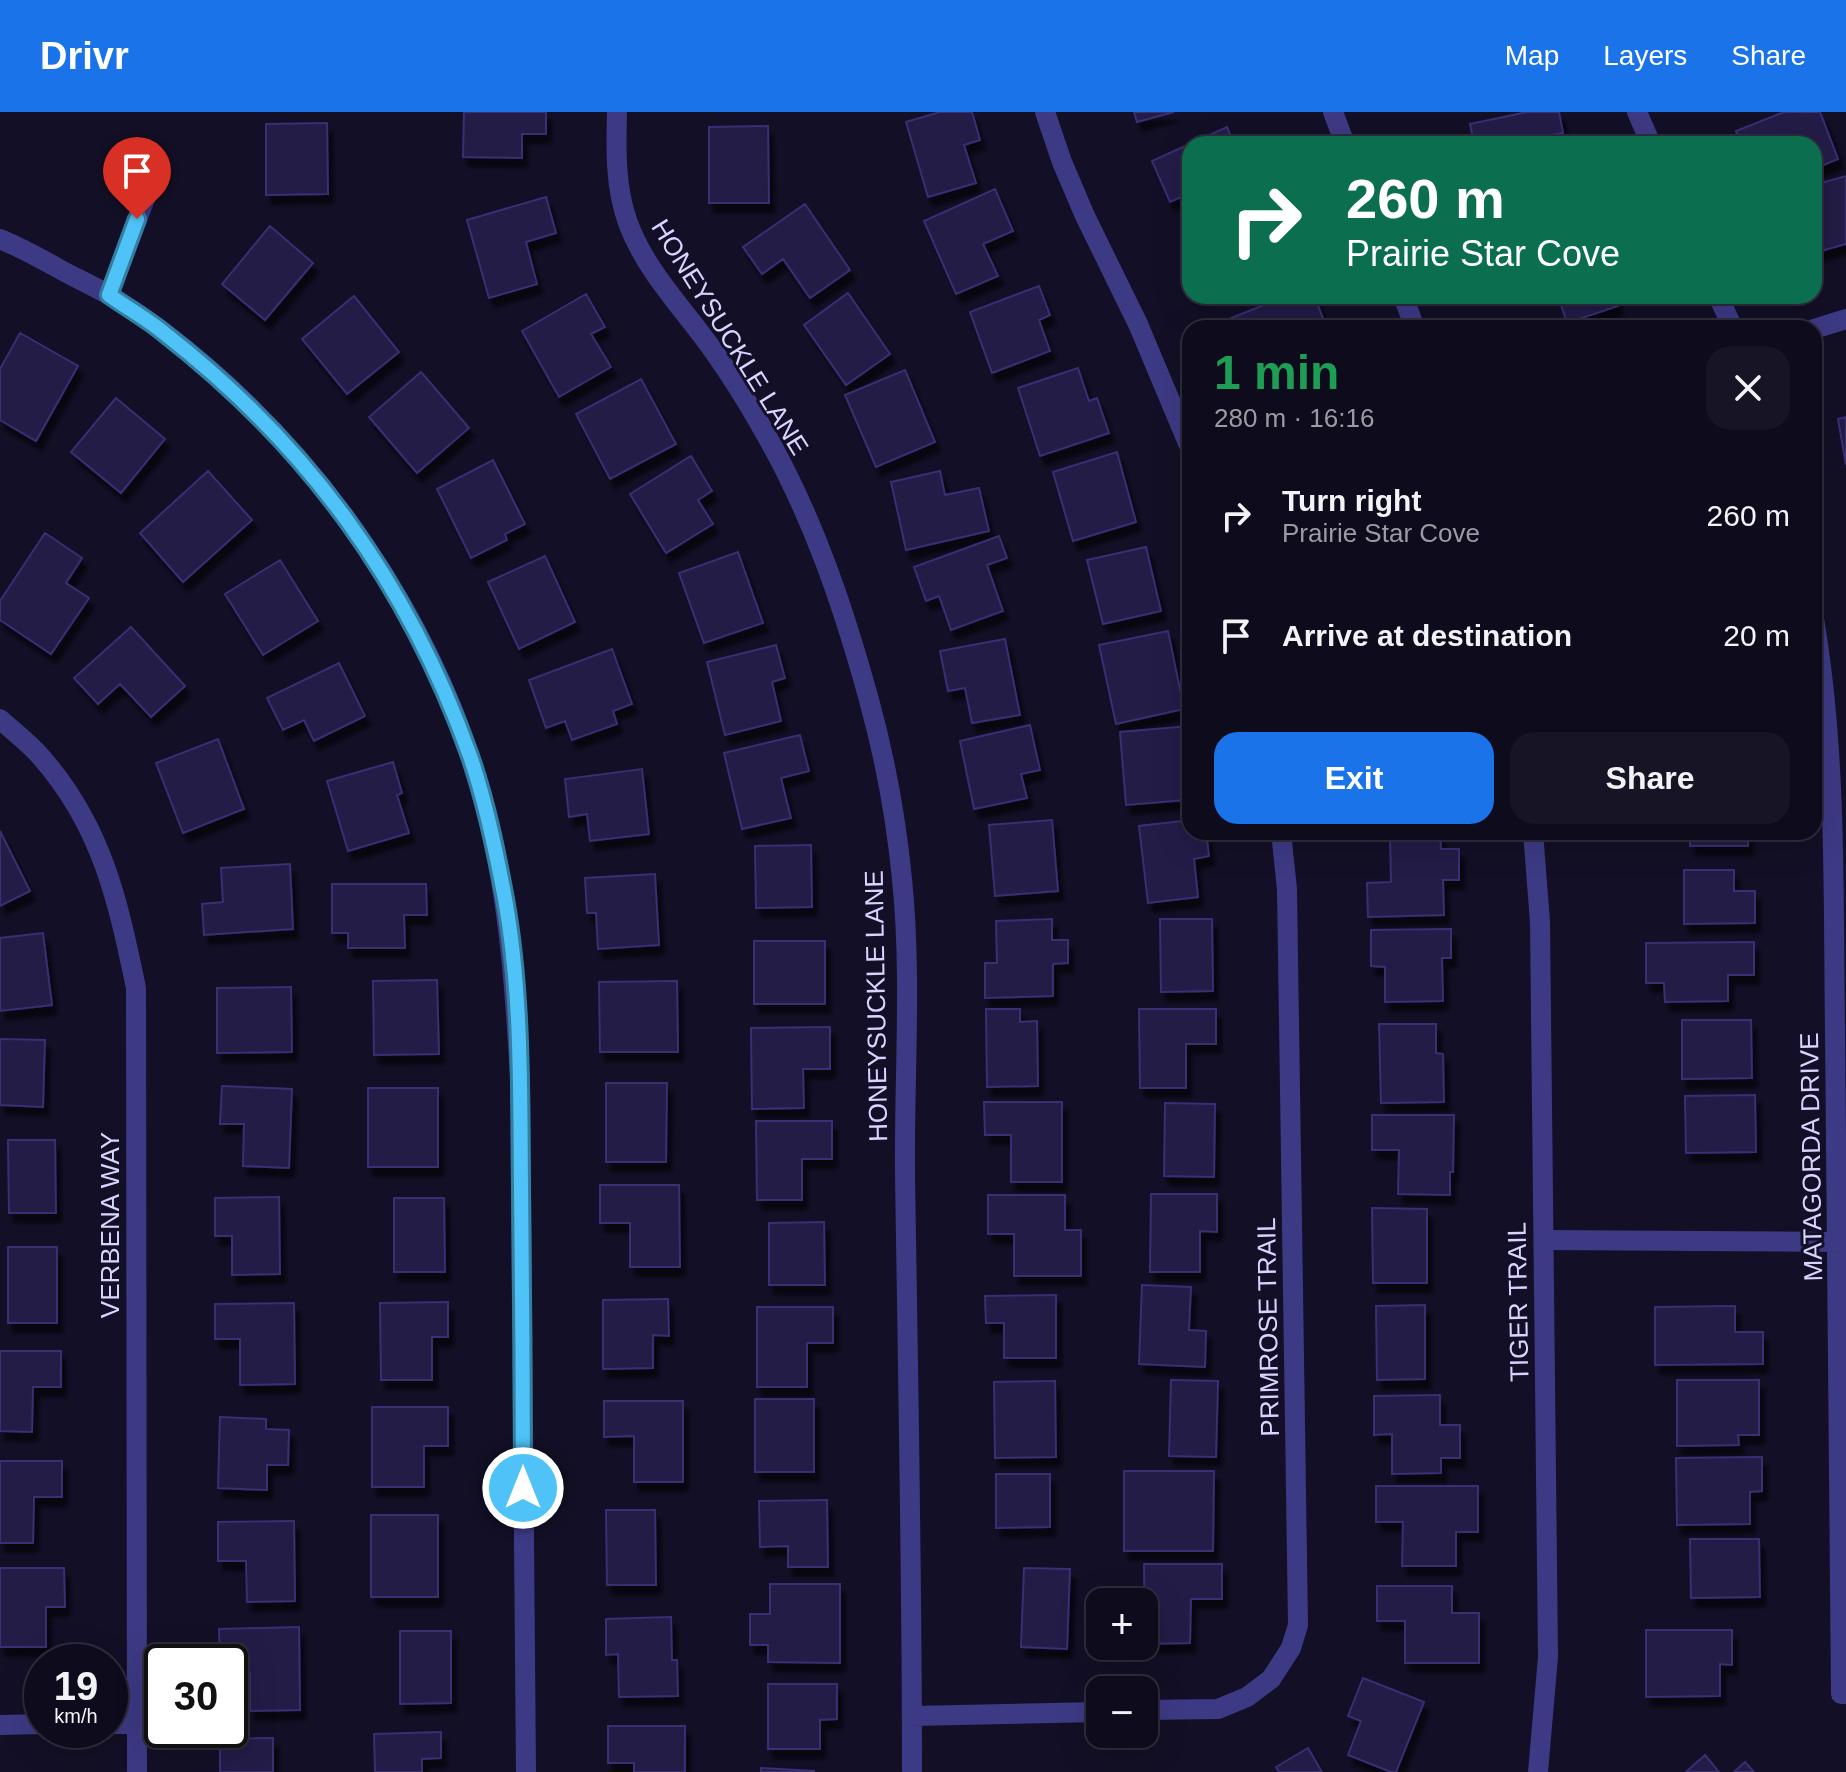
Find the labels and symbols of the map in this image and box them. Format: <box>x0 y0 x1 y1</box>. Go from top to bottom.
pin <box>103 137 171 219</box>
street label: HONEYSUCKLE LANE <box>645 214 815 460</box>
street label: HONEYSUCKLE LANE <box>859 870 893 1142</box>
street label: MATAGORDA DRIVE <box>1794 1032 1828 1282</box>
street label: VERBENA WAY <box>95 1132 125 1318</box>
street label: PRIMROSE TRAIL <box>1251 1217 1285 1437</box>
street label: TIGER TRAIL <box>1502 1222 1534 1382</box>
position arrow <box>481 1446 565 1530</box>
speed limit sign: 30 <box>144 1644 248 1748</box>

